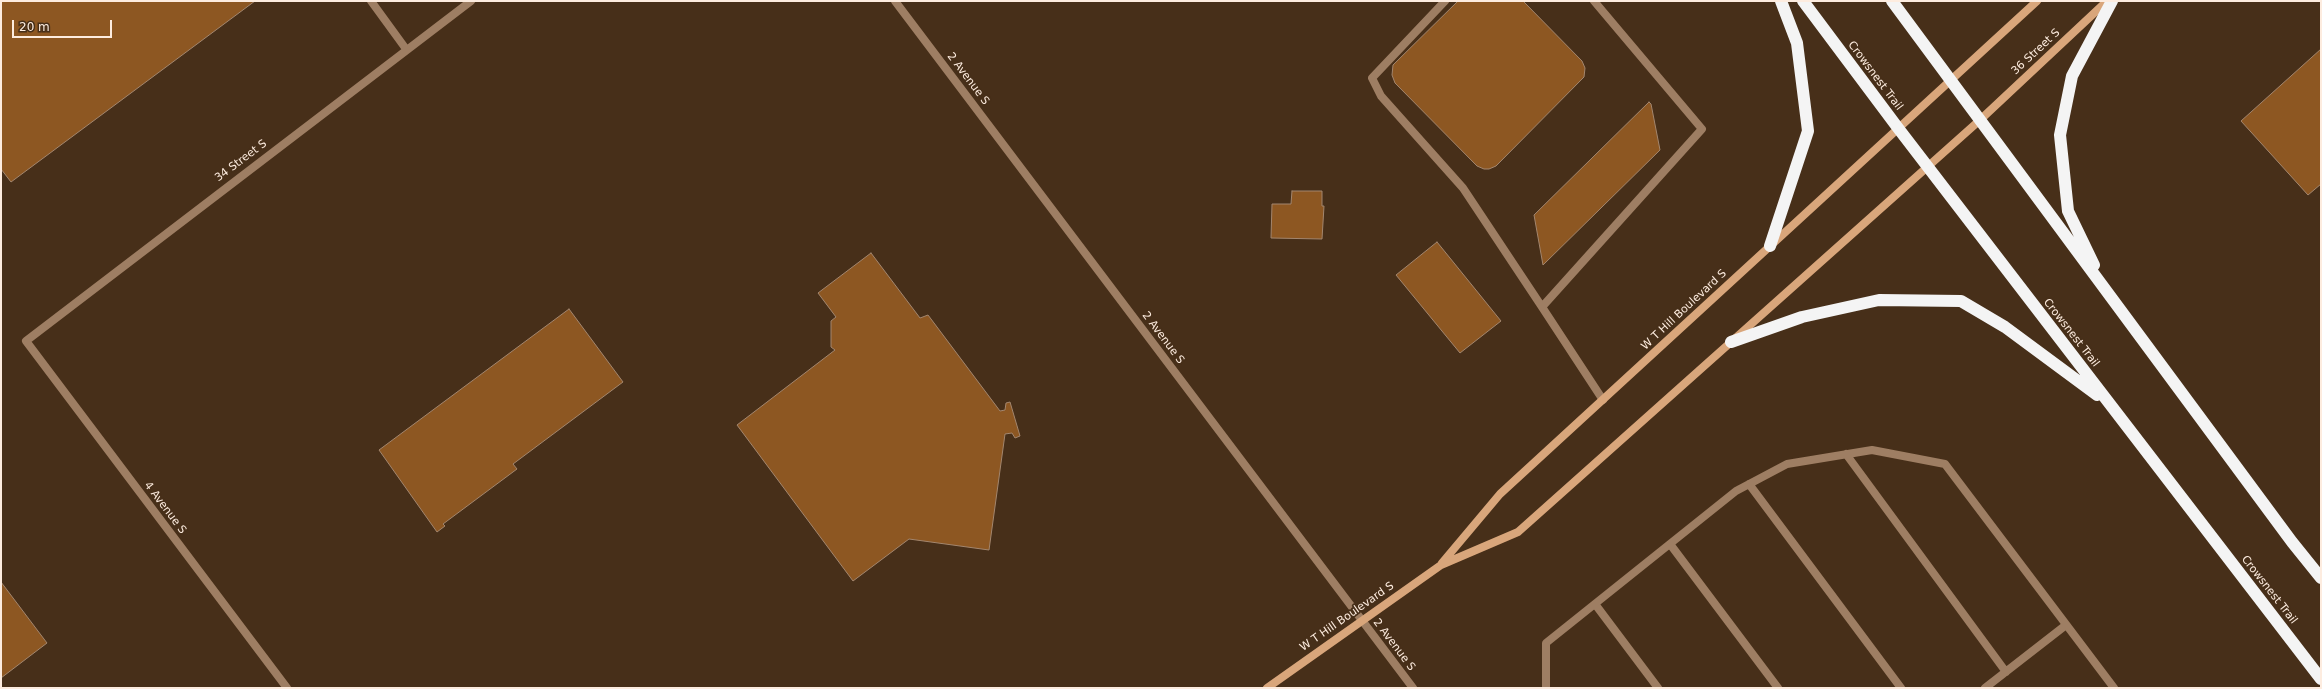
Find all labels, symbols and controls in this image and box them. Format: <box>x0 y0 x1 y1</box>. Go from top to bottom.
scale bar <box>14 12 114 38</box>
text: 20 m <box>19 20 50 34</box>
street label: 36 Street S <box>2009 26 2063 78</box>
street label: Crowsnest Trail <box>1845 39 1905 113</box>
street label: 2 Avenue S <box>944 50 992 108</box>
street label: 34 Street S <box>213 137 269 185</box>
street label: W T Hill Boulevard S <box>1639 267 1729 353</box>
street label: Crowsnest Trail <box>2040 296 2102 370</box>
street label: 2 Avenue S <box>1139 309 1187 367</box>
street label: 4 Avenue S <box>141 479 189 537</box>
street label: Crowsnest Trail <box>2238 553 2300 627</box>
street label: W T Hill Boulevard S <box>1297 580 1397 654</box>
street label: 2 Avenue S <box>1370 616 1418 674</box>

